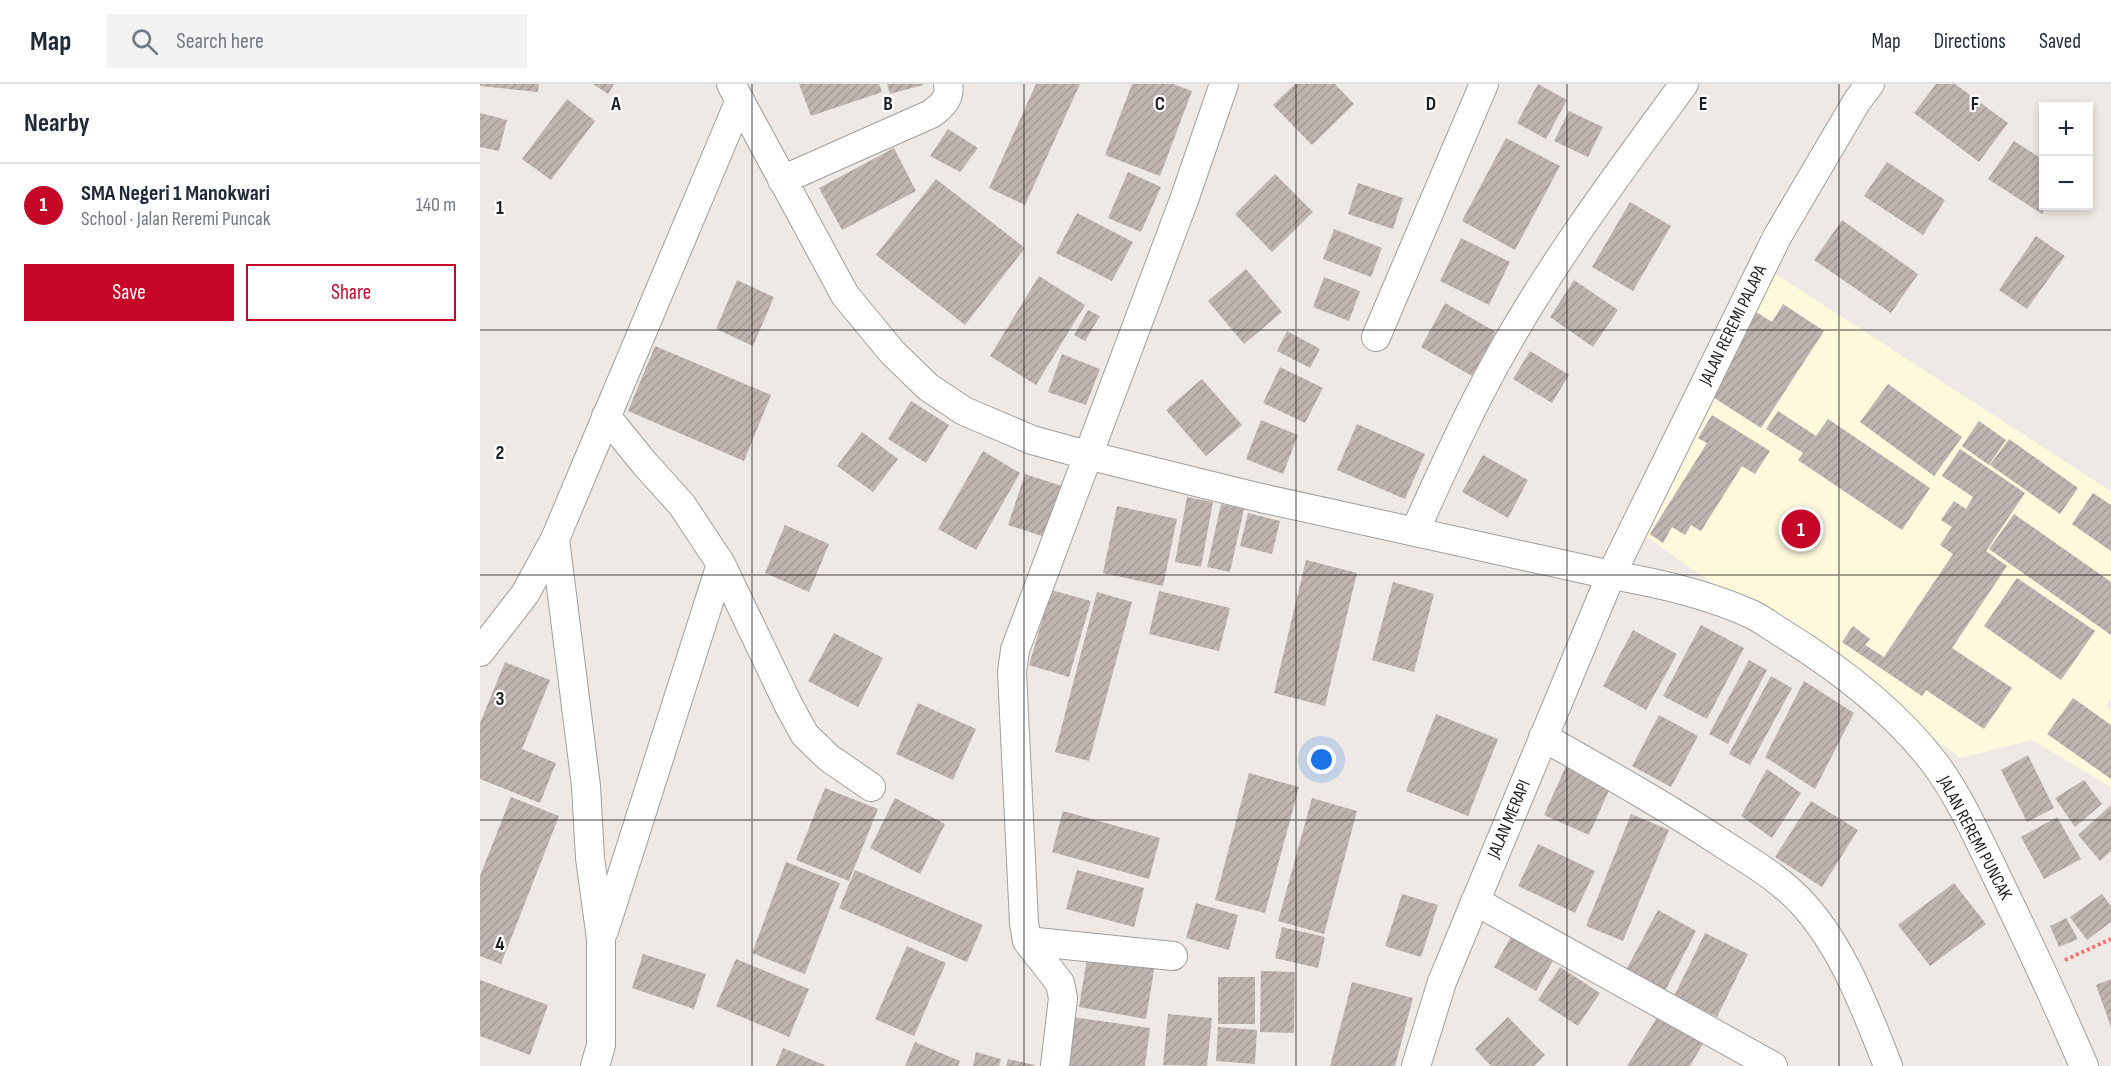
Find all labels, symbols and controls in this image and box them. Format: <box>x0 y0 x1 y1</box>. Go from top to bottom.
search box <box>107 14 527 68</box>
text: Map <box>30 25 71 58</box>
icon: search <box>128 25 161 58</box>
text: Search here <box>176 28 264 55</box>
text: Map <box>1871 29 1901 54</box>
text: Directions <box>1934 29 2006 54</box>
text: Saved <box>2039 29 2081 54</box>
text: A <box>610 92 621 116</box>
text: B <box>883 92 893 116</box>
text: C <box>1155 92 1165 116</box>
text: D <box>1426 92 1436 116</box>
text: E <box>1699 92 1707 116</box>
text: F <box>1971 92 1979 116</box>
map controls <box>2039 102 2093 210</box>
button: + <box>2039 102 2093 156</box>
text: Nearby <box>24 108 90 139</box>
button: − <box>2039 156 2093 210</box>
text: SMA Negeri 1 Manokwari <box>81 180 270 207</box>
text: 1 <box>40 193 47 217</box>
text: 140 m <box>416 193 456 217</box>
text: 1 <box>496 196 504 220</box>
text: School · Jalan Reremi Puncak <box>81 207 270 231</box>
street label: JALAN REREMI PALAPA <box>1694 261 1771 389</box>
button: Save <box>24 264 234 321</box>
button: Share <box>246 264 456 321</box>
text: 2 <box>496 441 504 465</box>
pin: 1 <box>1782 506 1820 552</box>
text: 3 <box>496 687 505 711</box>
your location <box>1307 745 1336 774</box>
street label: JALAN REREMI PUNCAK <box>1933 772 2017 904</box>
street label: JALAN MERAPI <box>1483 777 1535 862</box>
text: 4 <box>495 932 505 956</box>

